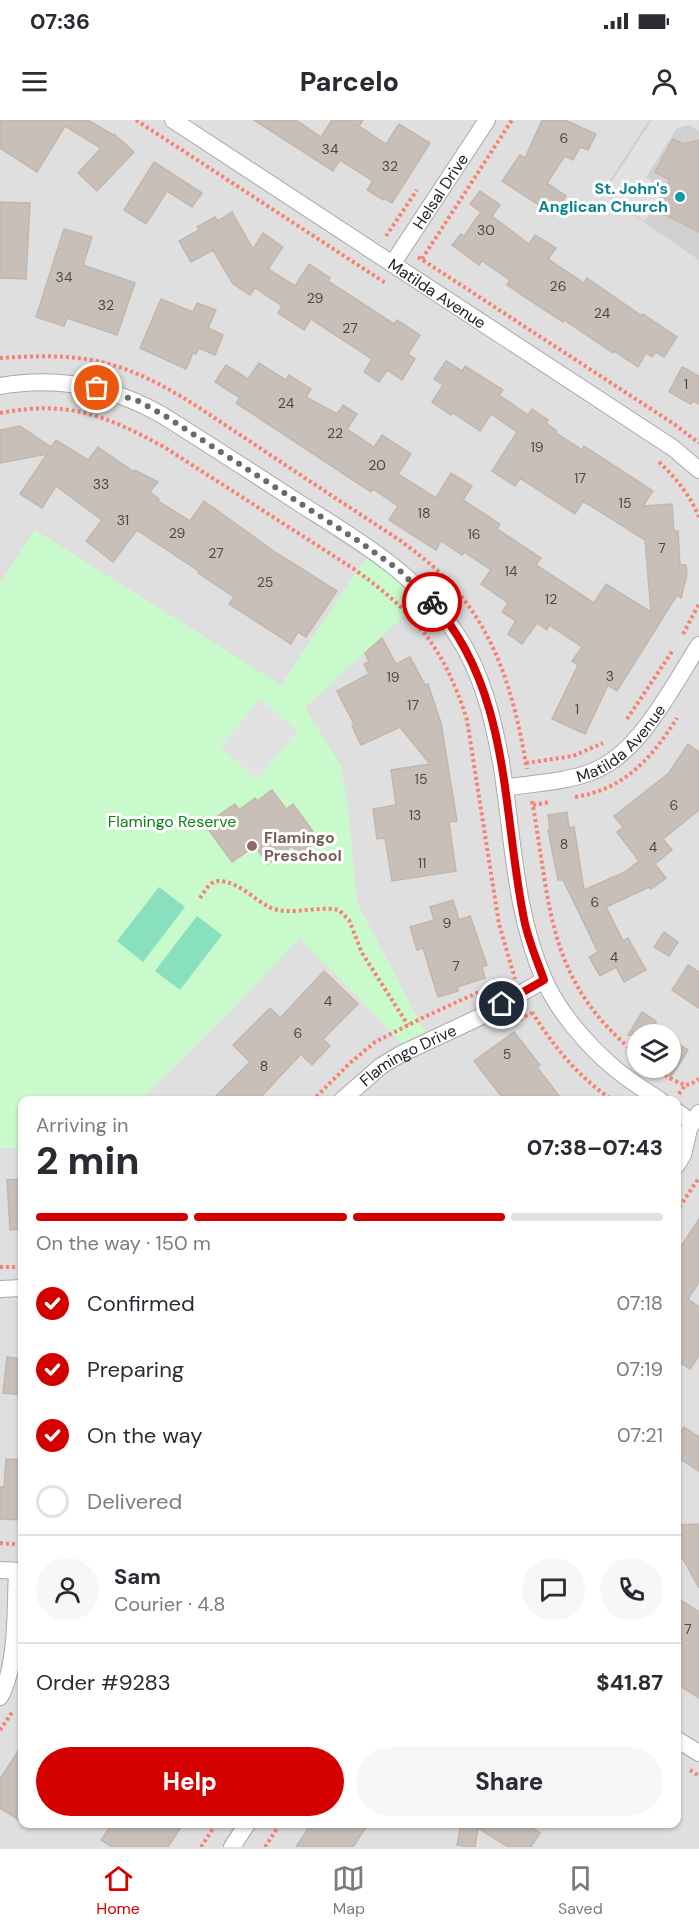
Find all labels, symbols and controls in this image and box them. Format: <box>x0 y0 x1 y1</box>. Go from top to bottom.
text: 07:36 <box>30 7 90 36</box>
text: Parcelo <box>300 64 399 99</box>
icon: menu <box>18 65 51 98</box>
icon: person <box>648 65 681 98</box>
house number: 6 <box>560 129 568 147</box>
house number: 34 <box>322 140 339 158</box>
street label: Helsal Drive <box>408 150 473 233</box>
house number: 32 <box>382 157 398 175</box>
place label: St. John's Anglican Church <box>538 178 668 217</box>
marker: St. John's Anglican Church <box>673 190 687 204</box>
house number: 30 <box>477 221 495 239</box>
street label: Matilda Avenue <box>384 254 490 334</box>
house number: 34 <box>56 268 73 286</box>
house number: 26 <box>550 277 566 295</box>
house number: 29 <box>307 289 324 307</box>
house number: 32 <box>98 296 114 314</box>
house number: 24 <box>594 304 611 322</box>
house number: 27 <box>342 319 358 337</box>
pin <box>71 362 122 413</box>
icon: bag <box>80 371 113 404</box>
house number: 1 <box>684 375 688 393</box>
house number: 24 <box>278 394 295 412</box>
house number: 22 <box>327 424 343 442</box>
house number: 19 <box>530 438 544 456</box>
house number: 20 <box>368 456 386 474</box>
house number: 17 <box>574 469 586 487</box>
house number: 33 <box>93 475 109 493</box>
house number: 15 <box>619 494 631 512</box>
house number: 18 <box>418 504 430 522</box>
house number: 31 <box>117 511 129 529</box>
house number: 29 <box>169 524 186 542</box>
house number: 16 <box>467 525 481 543</box>
house number: 7 <box>658 539 666 557</box>
house number: 27 <box>208 544 224 562</box>
house number: 14 <box>505 562 518 580</box>
courier <box>402 572 462 632</box>
house number: 25 <box>257 573 273 591</box>
icon: bike <box>416 586 449 619</box>
house number: 12 <box>545 590 557 608</box>
house number: 3 <box>606 667 614 685</box>
house number: 19 <box>386 668 400 686</box>
house number: 17 <box>407 696 419 714</box>
street label: Matilda Avenue <box>574 700 670 787</box>
house number: 1 <box>575 700 579 718</box>
house number: 15 <box>415 770 427 788</box>
house number: 6 <box>670 796 678 814</box>
house number: 13 <box>409 806 421 824</box>
park label: Flamingo Reserve <box>108 811 236 832</box>
place label: Flamingo Preschool <box>264 827 342 866</box>
house number: 8 <box>560 835 568 853</box>
house number: 4 <box>649 838 658 856</box>
marker: Flamingo Preschool <box>245 839 259 853</box>
house number: 11 <box>418 854 426 872</box>
house number: 6 <box>591 893 599 911</box>
house number: 9 <box>443 914 452 932</box>
house number: 4 <box>610 948 619 966</box>
house number: 7 <box>452 957 460 975</box>
pin <box>476 978 527 1029</box>
icon: home <box>485 987 518 1020</box>
house number: 4 <box>324 992 333 1010</box>
street label: Flamingo Drive <box>355 1020 460 1091</box>
house number: 6 <box>294 1024 302 1042</box>
map controls <box>627 1024 681 1078</box>
button: layers <box>627 1024 681 1078</box>
house number: 5 <box>503 1045 511 1063</box>
house number: 8 <box>260 1057 268 1075</box>
text: Arriving in <box>36 1112 128 1138</box>
text: 07:38–07:43 <box>527 1133 663 1162</box>
text: 2 min <box>36 1135 140 1186</box>
text: On the way · 150 m <box>36 1230 211 1256</box>
icon: check <box>36 1287 69 1320</box>
text: Confirmed <box>87 1289 195 1318</box>
text: 07:18 <box>616 1290 663 1316</box>
icon: check <box>36 1353 69 1386</box>
text: Preparing <box>87 1355 184 1384</box>
text: 07:19 <box>616 1356 663 1382</box>
icon: check <box>36 1419 69 1452</box>
text: On the way <box>87 1421 202 1450</box>
text: 07:21 <box>617 1422 663 1448</box>
text: Delivered <box>87 1487 182 1516</box>
button: person <box>36 1558 99 1621</box>
button: chat <box>522 1558 585 1621</box>
button: phone <box>600 1558 663 1621</box>
text: Sam <box>114 1562 161 1591</box>
text: Courier · 4.8 <box>114 1591 225 1617</box>
house number: 7 <box>684 1620 692 1638</box>
text: Order #9283 <box>36 1668 171 1697</box>
text: $41.87 <box>596 1668 663 1697</box>
button: Help <box>36 1747 344 1816</box>
button: Share <box>356 1747 663 1816</box>
tab: Home <box>96 1862 140 1919</box>
tab: Map <box>332 1862 365 1919</box>
tab: Saved <box>558 1862 603 1919</box>

